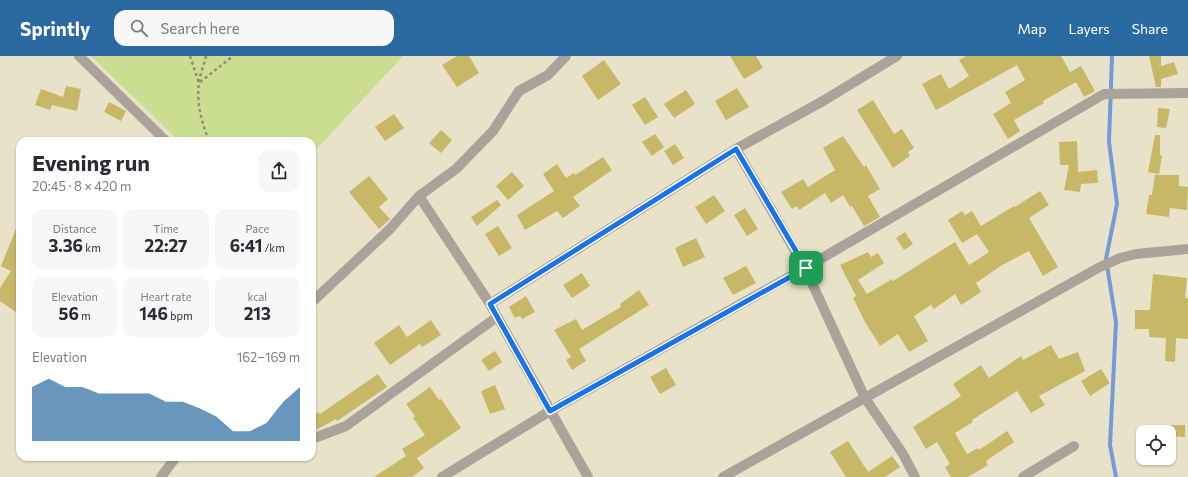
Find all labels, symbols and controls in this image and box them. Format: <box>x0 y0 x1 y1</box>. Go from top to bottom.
search box <box>114 10 394 46</box>
text: Sprintly <box>20 17 90 40</box>
icon: search <box>128 17 150 39</box>
text: Search here <box>160 19 240 37</box>
text: Map <box>1018 20 1046 37</box>
text: Layers <box>1068 20 1110 37</box>
text: Share <box>1132 20 1168 37</box>
text: Evening run <box>32 149 150 176</box>
button: share <box>258 150 300 192</box>
text: 20:45 · 8 × 420 m <box>32 178 131 194</box>
text: Distance <box>53 222 97 235</box>
text: Time <box>153 222 179 235</box>
text: Pace <box>245 222 269 235</box>
text: 3.36 <box>49 235 83 256</box>
text: 22:27 <box>145 235 187 256</box>
text: 6:41 <box>230 235 262 256</box>
text: km <box>83 241 101 254</box>
text: /km <box>262 241 285 254</box>
pin <box>789 251 823 285</box>
icon: arrive <box>795 257 817 279</box>
text: Elevation <box>51 290 98 303</box>
text: Heart rate <box>140 290 192 303</box>
text: kcal <box>247 290 267 303</box>
text: 56 <box>59 303 79 324</box>
text: 146 <box>139 303 168 324</box>
text: 213 <box>244 303 271 324</box>
text: m <box>79 309 91 322</box>
text: bpm <box>168 309 193 322</box>
text: Elevation <box>32 349 87 365</box>
text: 162–169 m <box>237 349 300 365</box>
map controls <box>1136 425 1176 465</box>
button: locate <box>1136 425 1176 465</box>

